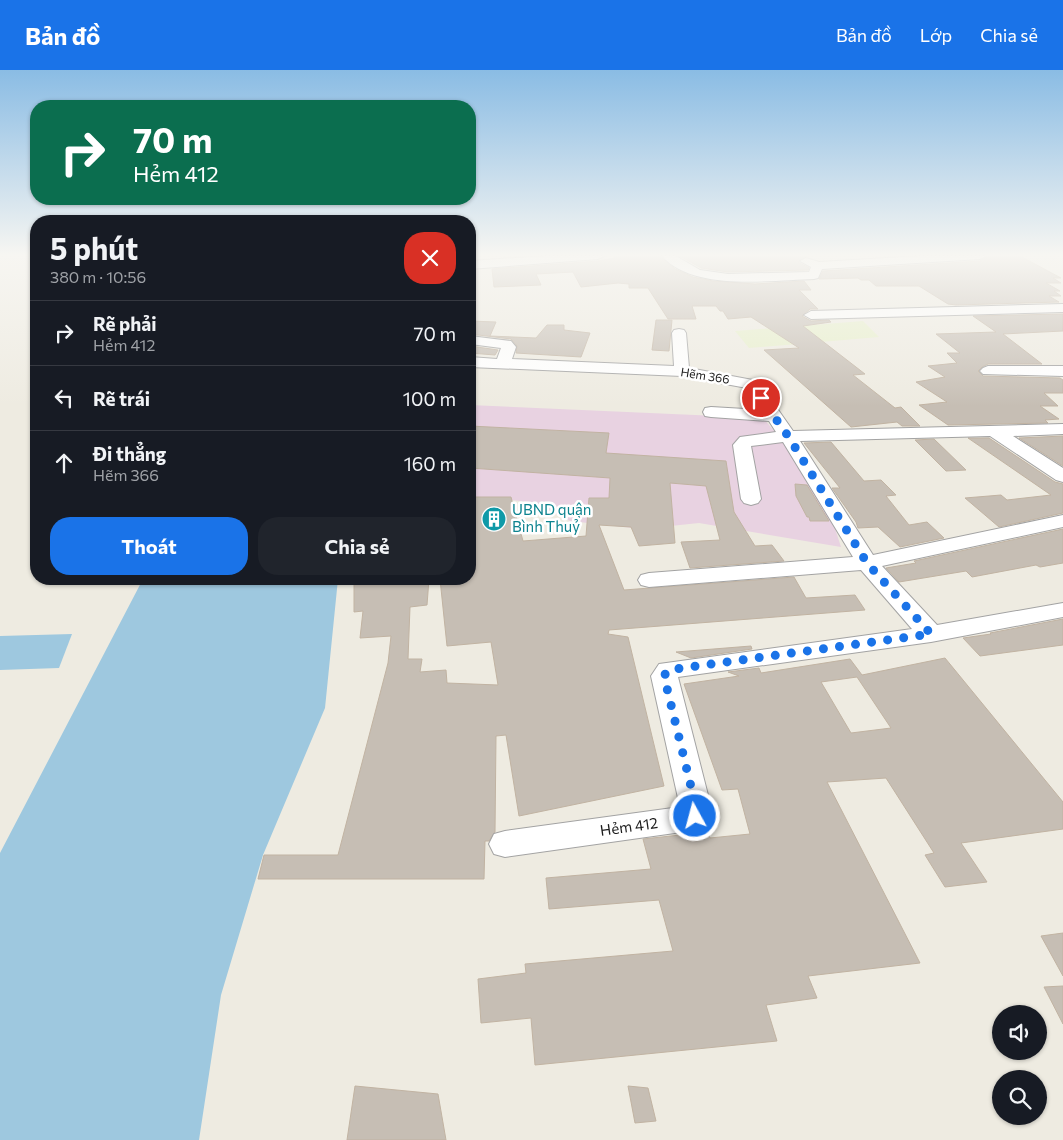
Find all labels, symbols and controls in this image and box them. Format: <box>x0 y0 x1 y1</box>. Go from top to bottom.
text: Bản đồ <box>25 21 100 50</box>
text: Bản đồ <box>836 24 892 46</box>
text: Lớp <box>920 24 952 46</box>
text: Chia sẻ <box>980 24 1038 46</box>
text: 70 m <box>133 117 213 160</box>
icon: right <box>50 120 115 185</box>
text: Hẻm 412 <box>133 160 219 187</box>
text: 5 phút <box>50 229 138 266</box>
button: close <box>404 232 456 284</box>
text: 380 m · 10:56 <box>50 267 146 286</box>
text: Rẽ phải <box>93 312 157 335</box>
icon: right <box>50 319 78 347</box>
text: 70 m <box>413 322 456 345</box>
text: Hẻm 412 <box>93 335 155 354</box>
street label: Hẽm 366 <box>680 364 731 386</box>
pin <box>740 377 782 419</box>
icon: left <box>50 384 78 412</box>
icon: arrive <box>747 384 775 412</box>
text: Rẽ trái <box>93 387 150 410</box>
text: 100 m <box>403 387 456 410</box>
text: Đi thẳng <box>93 442 166 465</box>
icon: ahead <box>50 449 78 477</box>
text: 160 m <box>404 452 456 475</box>
text: Hẽm 366 <box>93 465 159 484</box>
place label: UBND quận Bình Thuỷ <box>512 500 591 535</box>
building icon: UBND quận Bình Thuỷ <box>481 506 507 532</box>
button: Thoát <box>50 517 248 575</box>
button: Chia sẻ <box>258 517 456 575</box>
position arrow <box>668 789 720 841</box>
street label: Hẻm 412 <box>599 813 659 839</box>
map controls <box>992 1005 1047 1125</box>
button: sound <box>992 1005 1047 1060</box>
button: search <box>992 1070 1047 1125</box>

